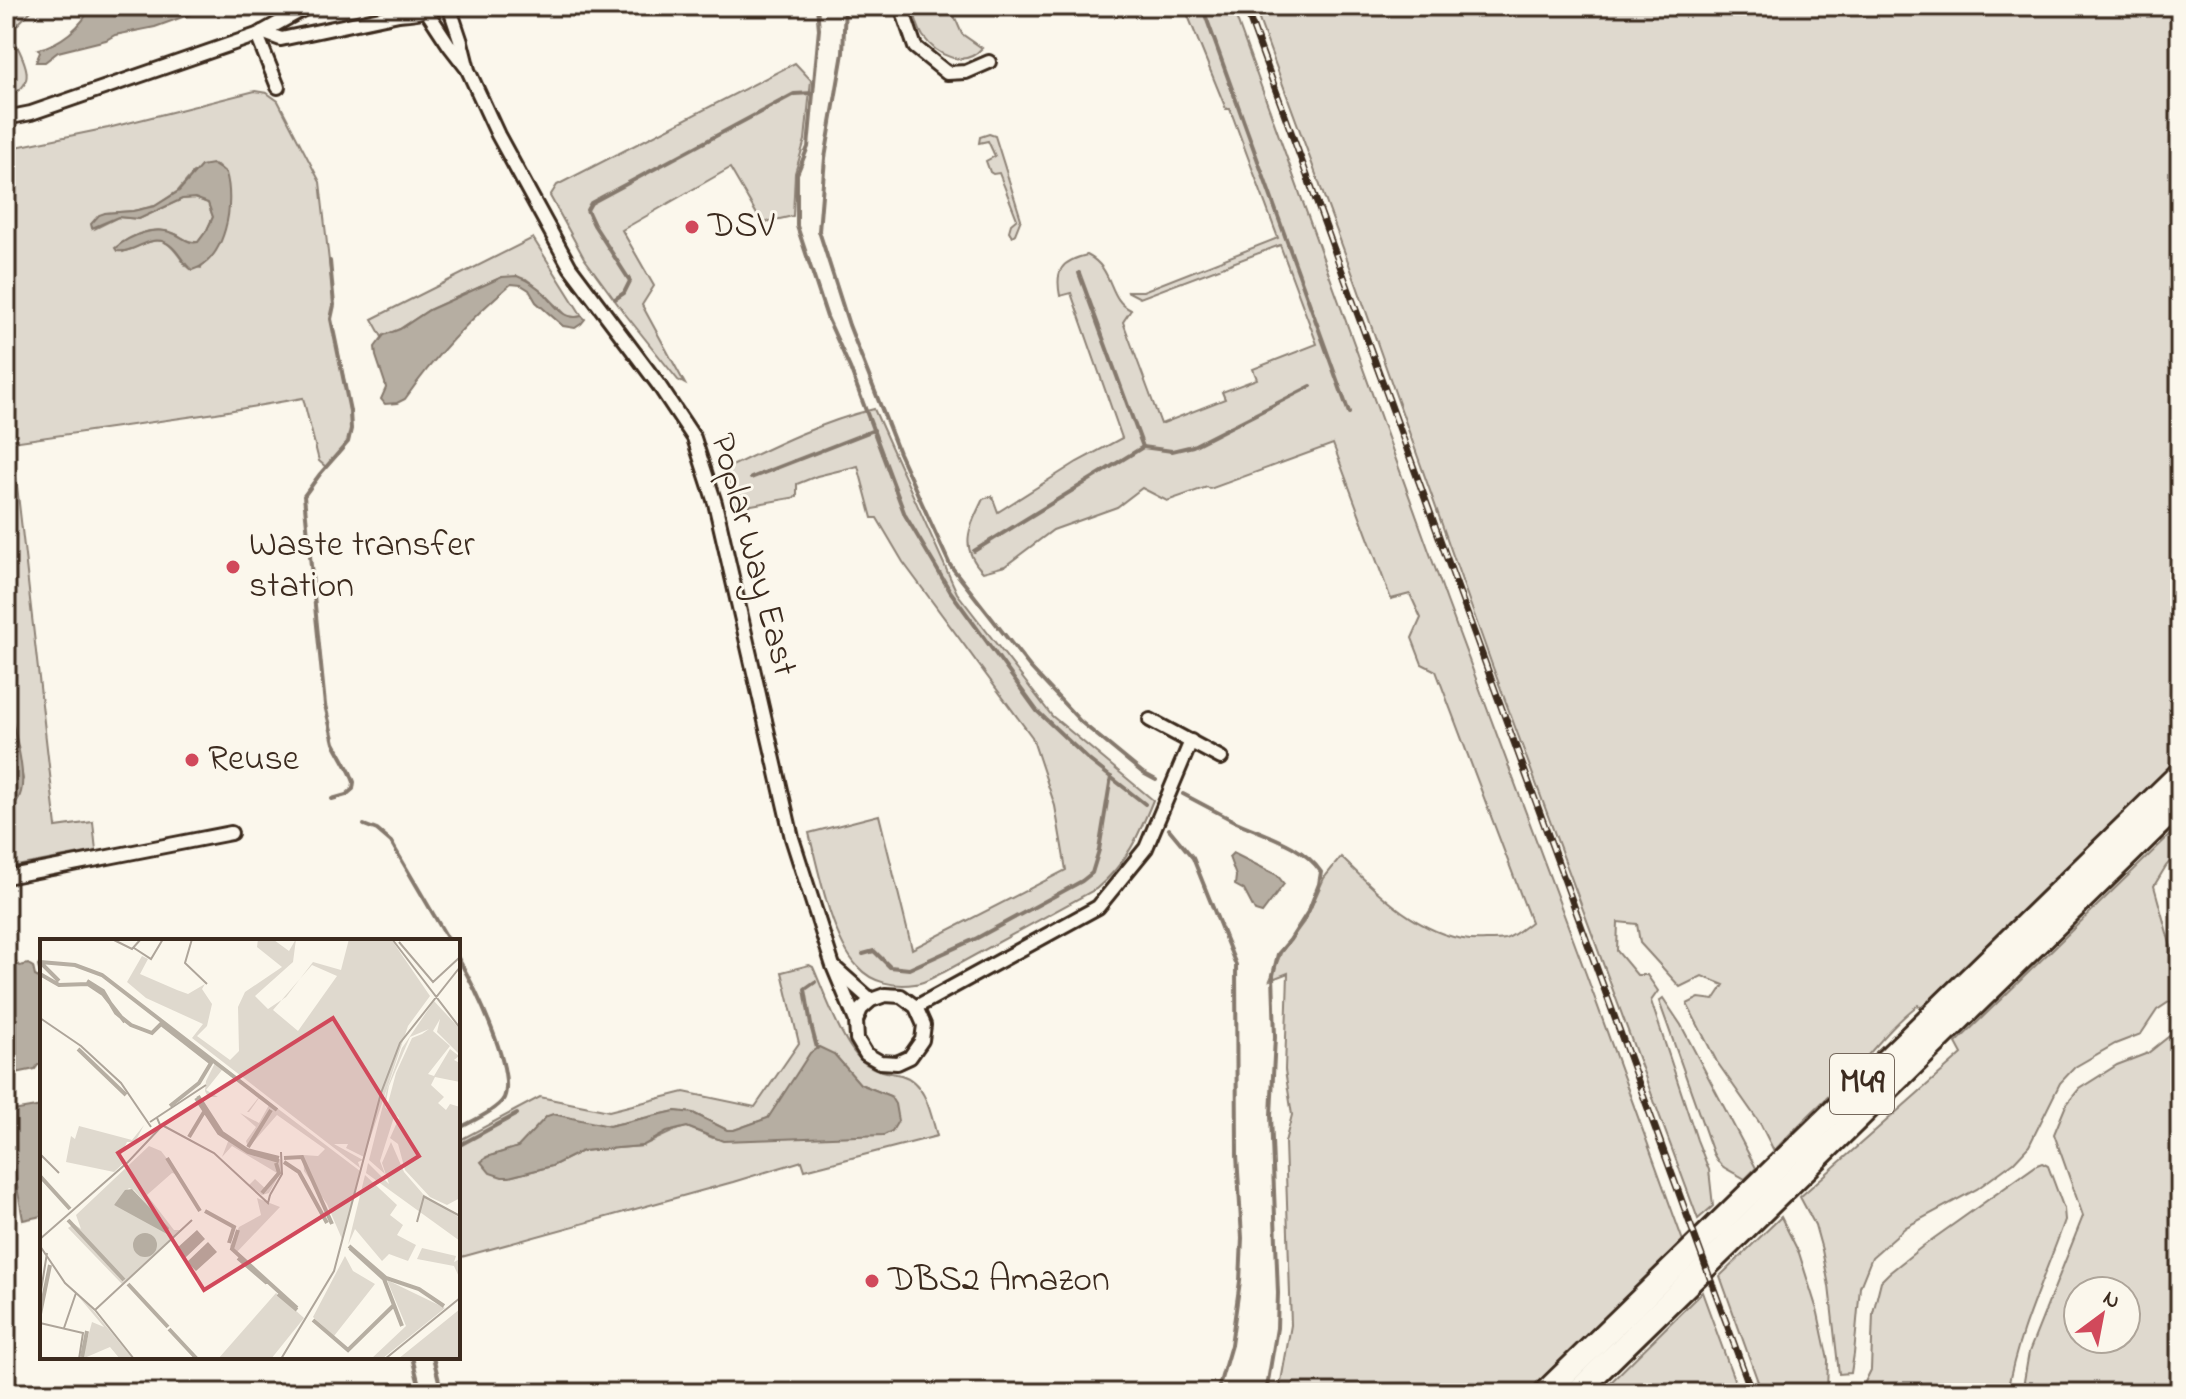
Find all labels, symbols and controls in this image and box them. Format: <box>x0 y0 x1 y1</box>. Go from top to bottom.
place label: DSV <box>707 201 776 254</box>
marker: DSV <box>683 218 701 236</box>
street label: Poplar Way East <box>694 428 810 682</box>
place label: Waste transfer station <box>249 520 475 614</box>
marker: Waste transfer station <box>224 558 242 576</box>
place label: Reuse <box>208 734 300 787</box>
marker: Reuse <box>183 751 201 769</box>
inset map <box>40 939 460 1359</box>
road number: M49 <box>1830 1054 1894 1114</box>
place label: DBS2 Amazon <box>887 1255 1110 1308</box>
marker: DBS2 Amazon <box>863 1272 881 1290</box>
north arrow <box>2062 1275 2142 1355</box>
text: N <box>2096 1283 2126 1318</box>

